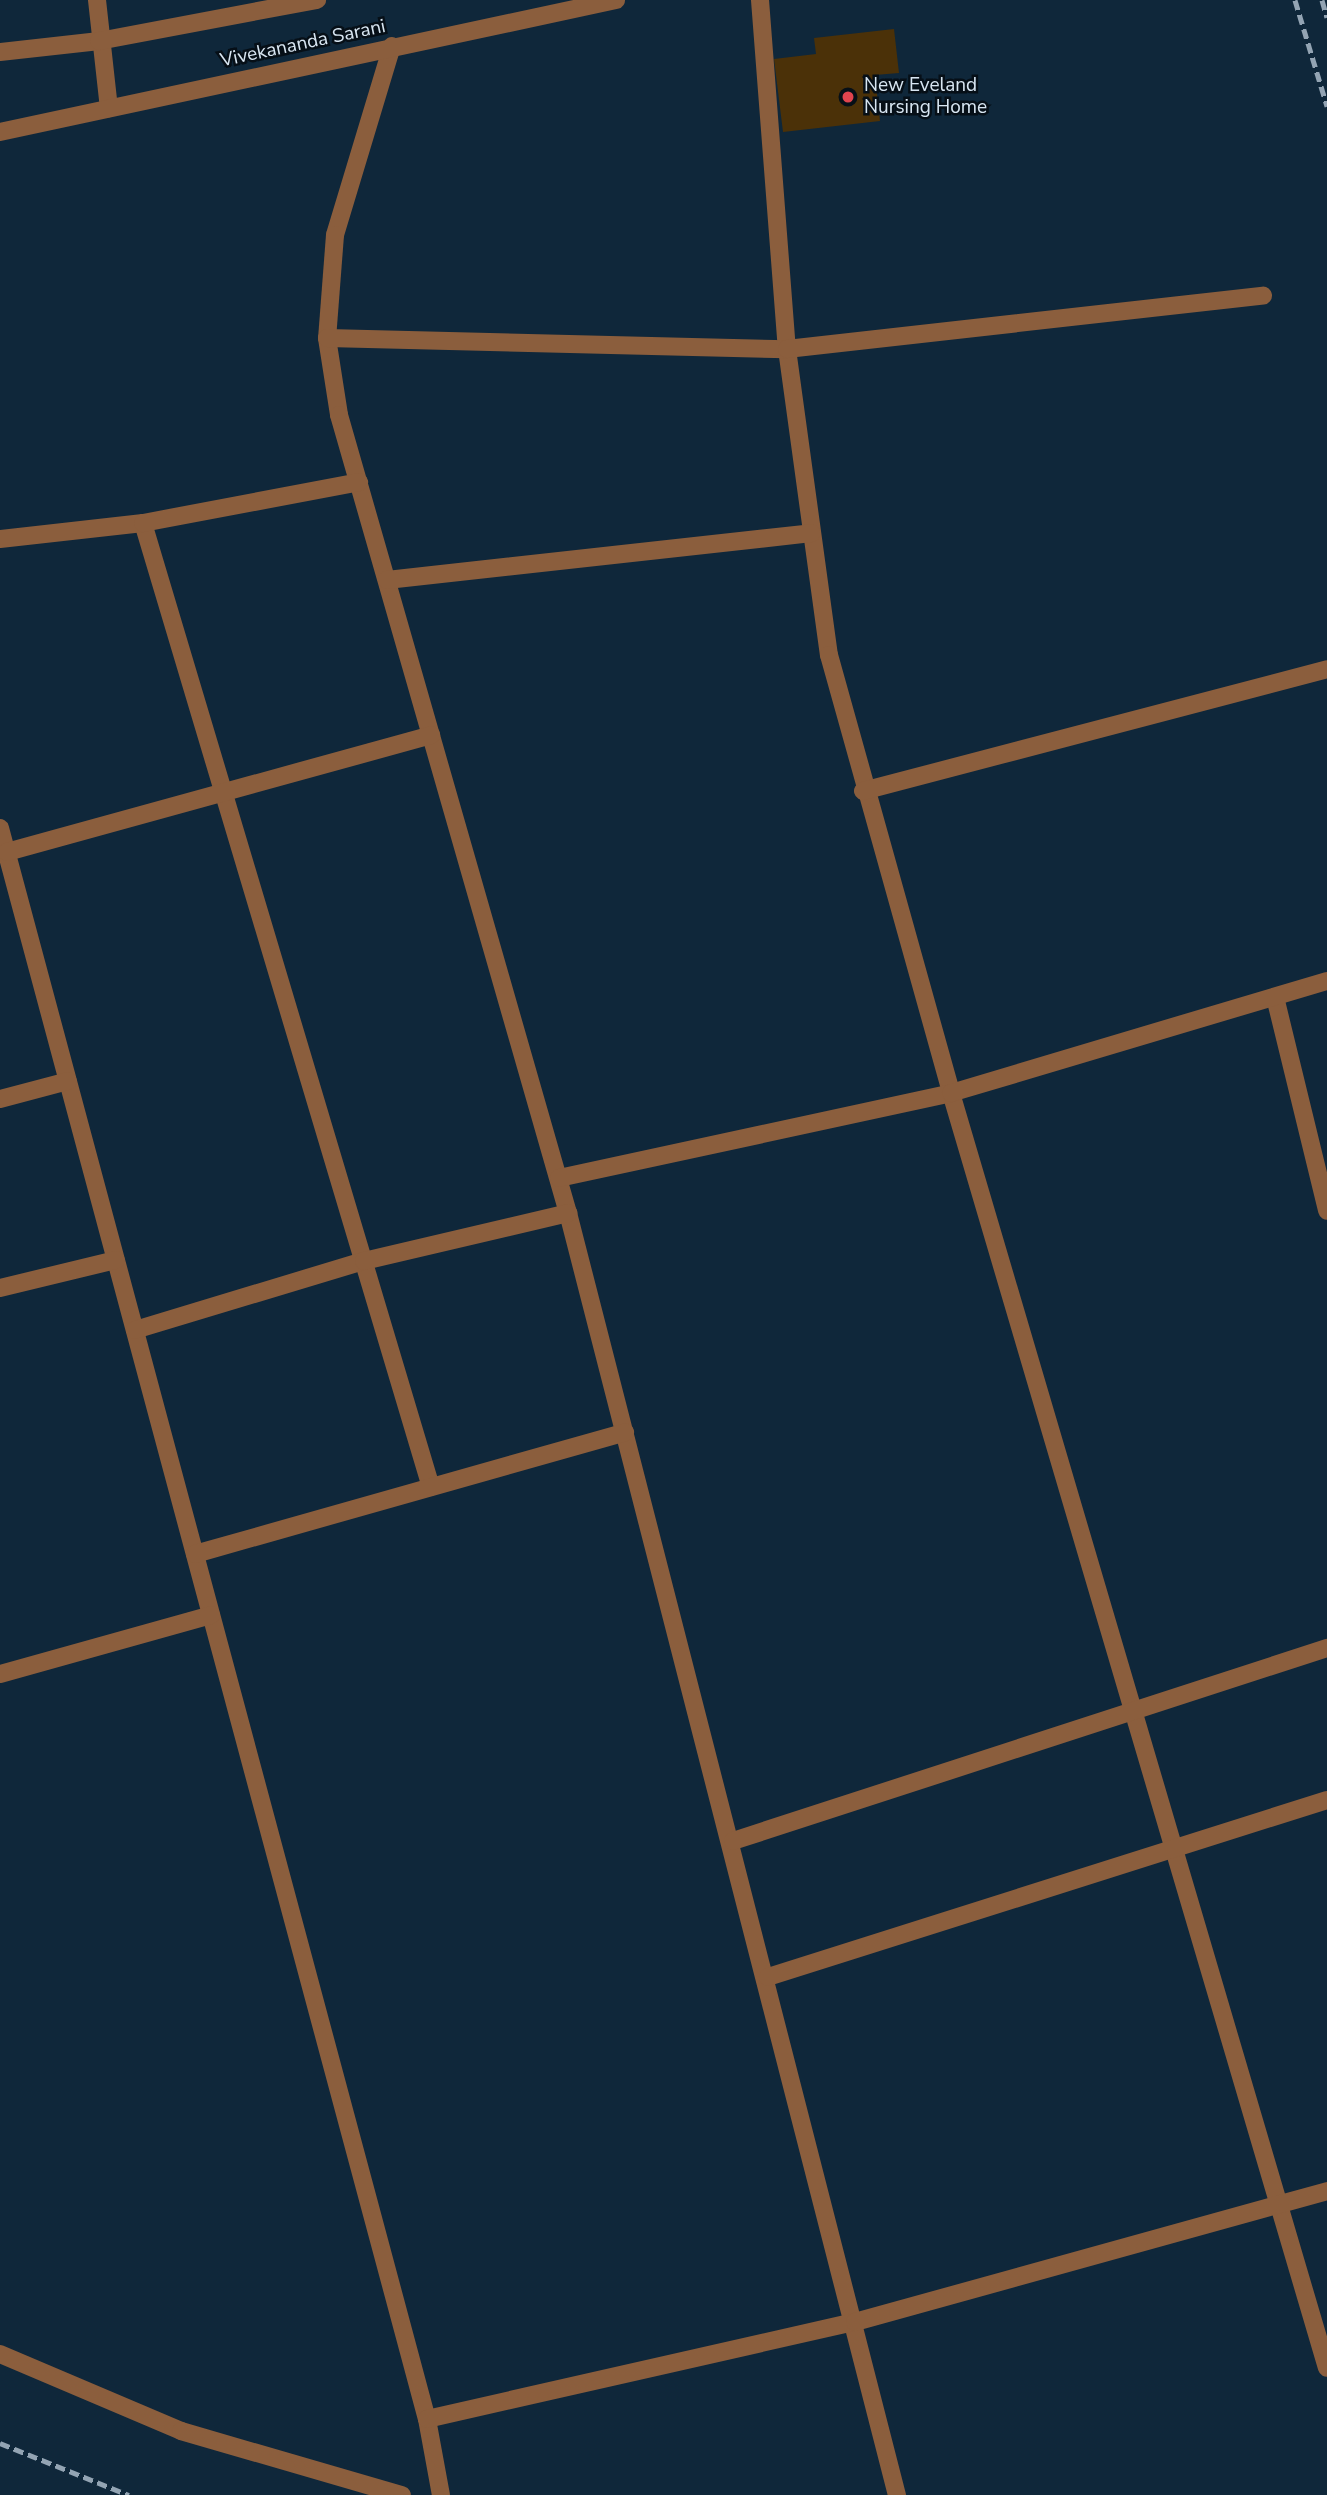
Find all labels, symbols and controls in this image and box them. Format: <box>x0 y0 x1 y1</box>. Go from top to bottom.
street label: Vivekananda Sarani <box>218 15 388 73</box>
place label: New Eveland Nursing Home <box>864 75 987 119</box>
marker: New Eveland Nursing Home <box>838 87 858 107</box>

